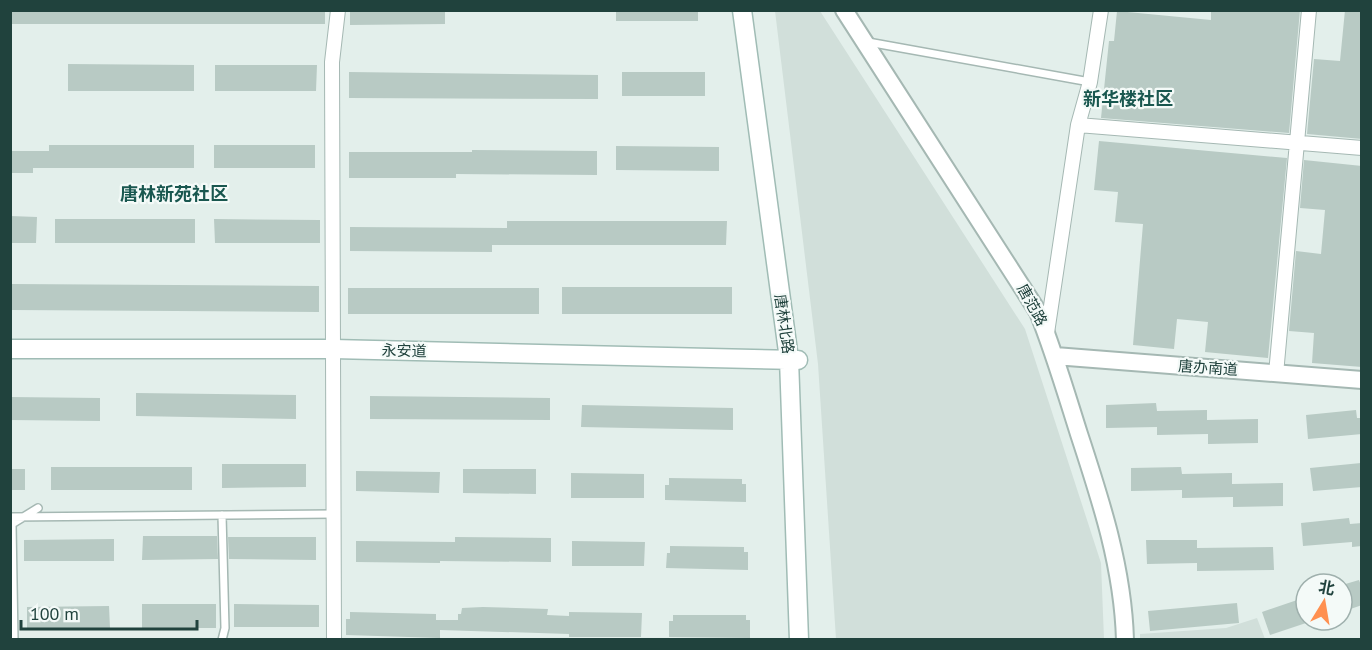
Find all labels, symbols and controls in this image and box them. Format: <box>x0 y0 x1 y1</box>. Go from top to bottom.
district label: 新华楼社区 <box>1083 87 1173 110</box>
district label: 唐林新苑社区 <box>120 182 228 205</box>
street label: 唐范路 <box>1013 280 1052 329</box>
street label: 唐林北路 <box>771 293 798 355</box>
street label: 永安道 <box>381 341 427 360</box>
street label: 唐办南道 <box>1177 356 1239 379</box>
north arrow <box>1294 572 1354 632</box>
text: 北 <box>1317 576 1337 599</box>
scale bar <box>21 593 196 631</box>
text: 100 m <box>30 602 79 625</box>

